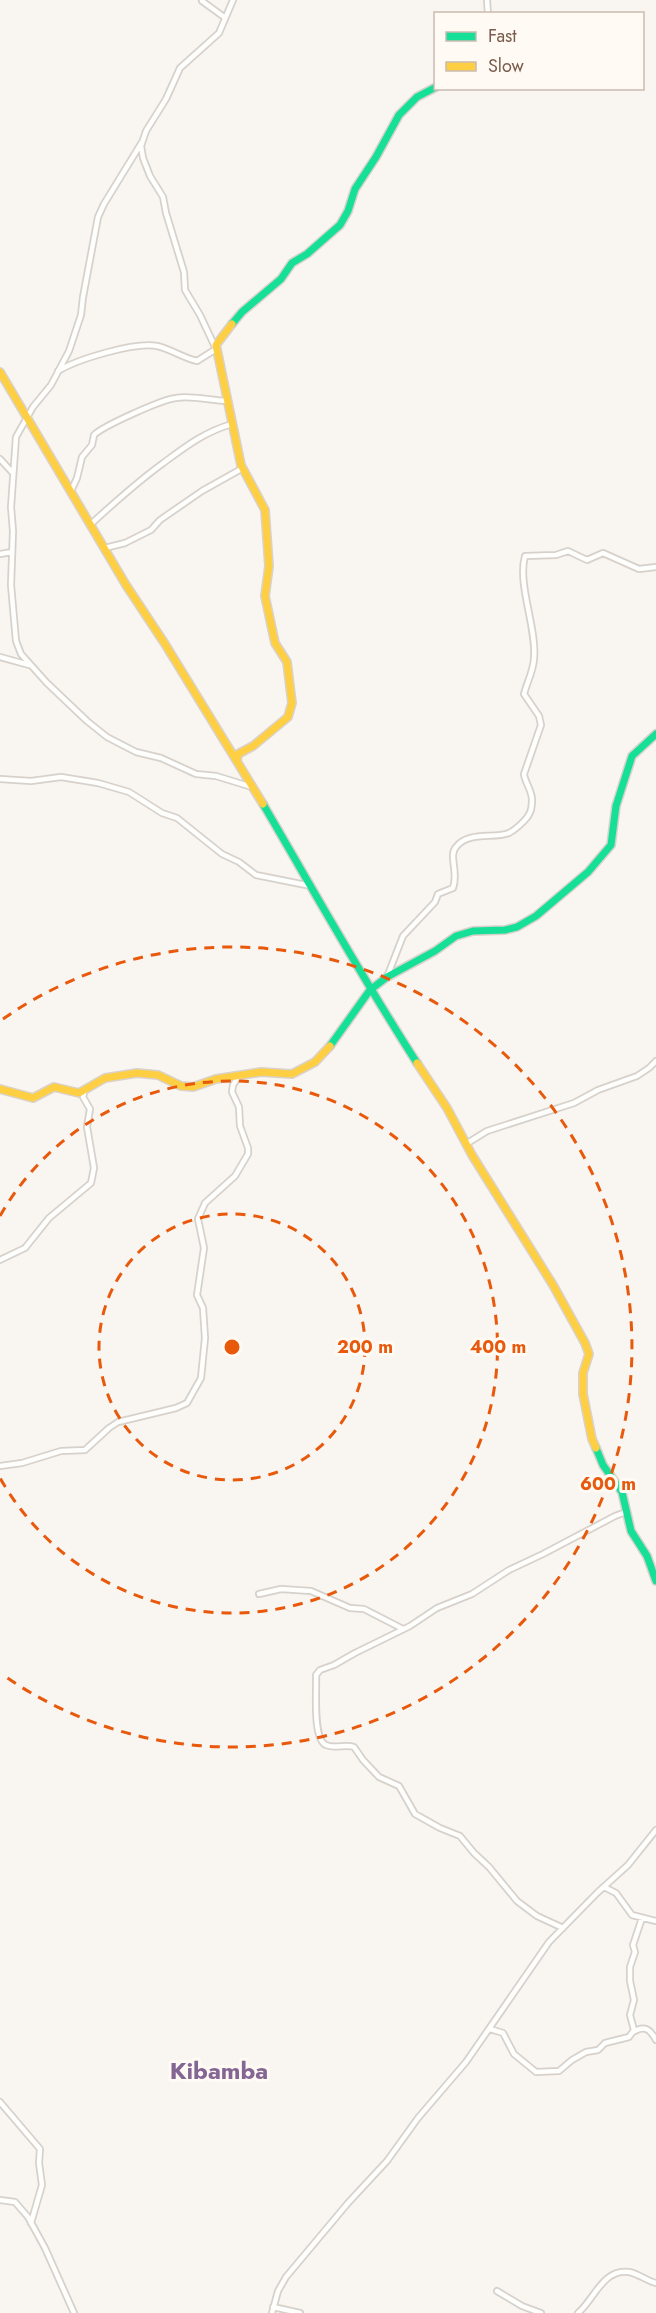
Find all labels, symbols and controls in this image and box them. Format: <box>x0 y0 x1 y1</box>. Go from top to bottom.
legend <box>434 12 644 90</box>
text: Fast <box>488 23 517 49</box>
text: Slow <box>488 53 525 79</box>
text: 200 m <box>337 1334 393 1360</box>
text: 400 m <box>470 1334 526 1360</box>
centre of rings <box>222 1337 242 1357</box>
text: 600 m <box>580 1471 636 1497</box>
district label: Kibamba <box>170 2053 268 2088</box>

